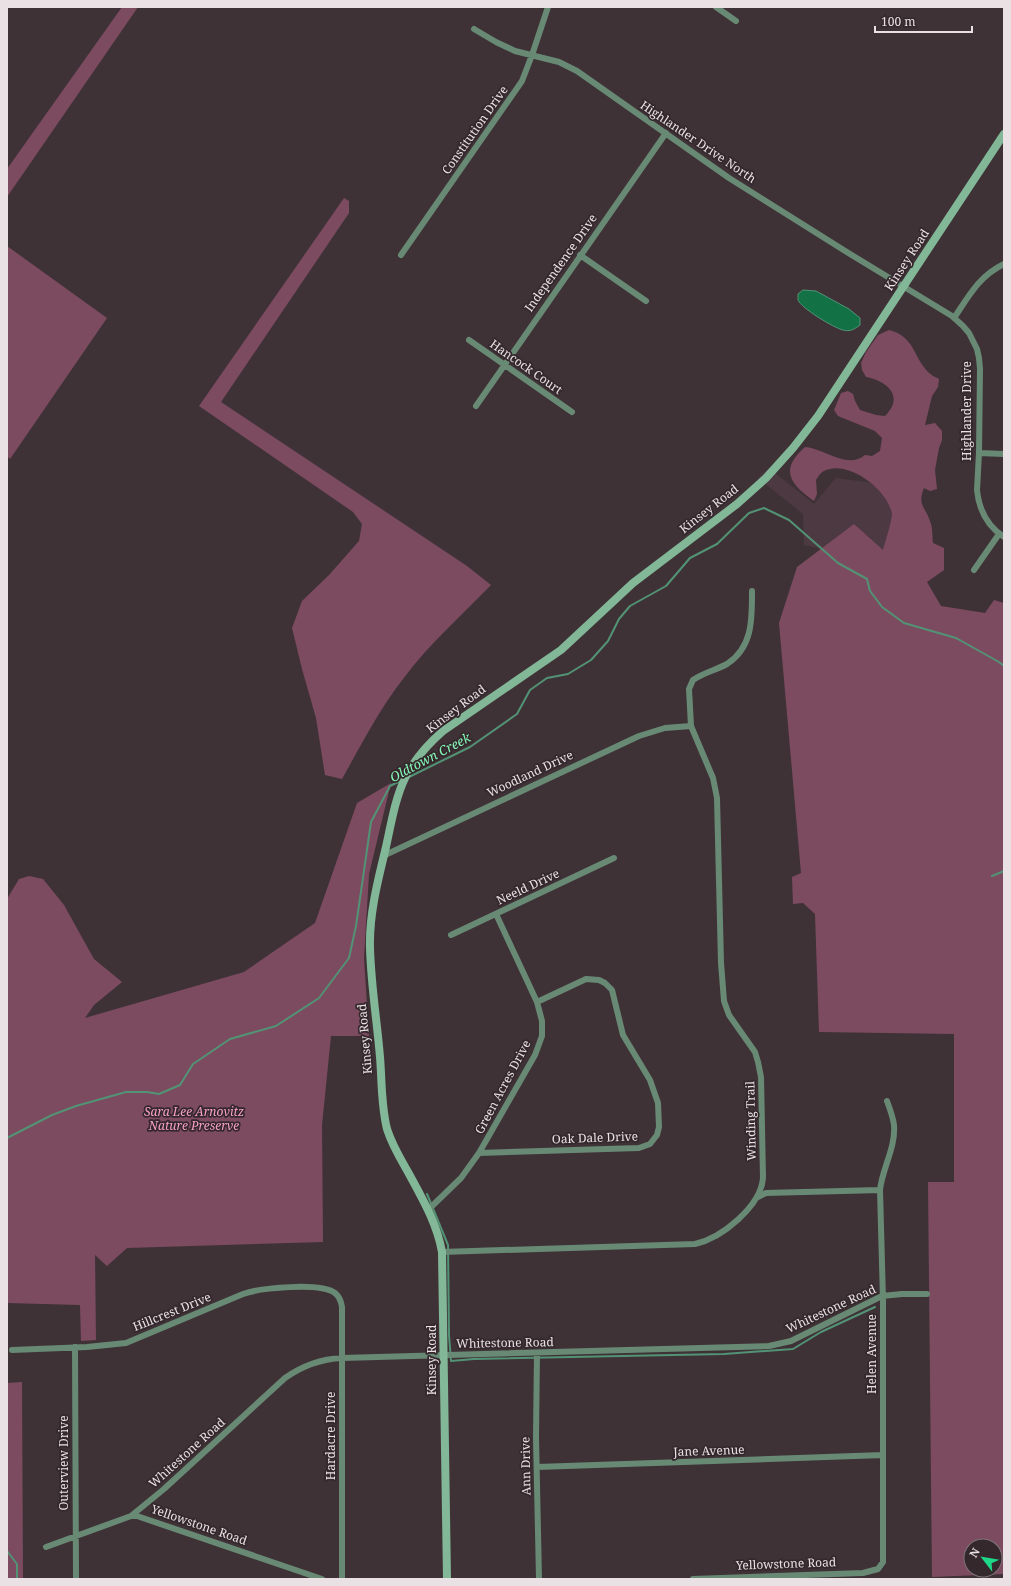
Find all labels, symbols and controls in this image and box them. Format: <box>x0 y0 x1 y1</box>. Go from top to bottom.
scale bar <box>875 8 972 34</box>
text: 100 m <box>881 13 916 30</box>
street label: Constitution Drive <box>438 82 512 178</box>
street label: Highlander Drive North <box>637 96 760 187</box>
street label: Independence Drive <box>520 210 601 315</box>
street label: Kinsey Road <box>880 225 933 294</box>
street label: Hancock Court <box>487 335 566 398</box>
street label: Highlander Drive <box>958 361 975 461</box>
street label: Kinsey Road <box>676 480 742 537</box>
street label: Kinsey Road <box>422 680 490 737</box>
water label: Oldtown Creek <box>386 728 474 786</box>
street label: Woodland Drive <box>484 746 576 801</box>
street label: Neeld Drive <box>493 865 562 909</box>
street label: Kinsey Road <box>353 1002 376 1075</box>
street label: Green Acres Drive <box>471 1037 535 1137</box>
street label: Winding Trail <box>741 1081 760 1161</box>
park label: Sara Lee Arnovitz Nature Preserve <box>144 1103 244 1134</box>
street label: Oak Dale Drive <box>552 1128 638 1147</box>
street label: Whitestone Road <box>783 1280 879 1337</box>
street label: Hillcrest Drive <box>130 1288 214 1335</box>
street label: Helen Avenue <box>863 1314 880 1394</box>
street label: Kinsey Road <box>423 1324 440 1395</box>
street label: Whitestone Road <box>456 1333 554 1352</box>
street label: Hardacre Drive <box>322 1392 339 1480</box>
street label: Whitestone Road <box>145 1413 229 1492</box>
street label: Outerview Drive <box>55 1415 72 1511</box>
street label: Ann Drive <box>516 1437 535 1495</box>
street label: Jane Avenue <box>672 1441 745 1460</box>
street label: Yellowstone Road <box>148 1500 250 1549</box>
north arrow <box>963 1538 1003 1578</box>
text: N <box>965 1545 983 1560</box>
street label: Yellowstone Road <box>734 1553 837 1574</box>

